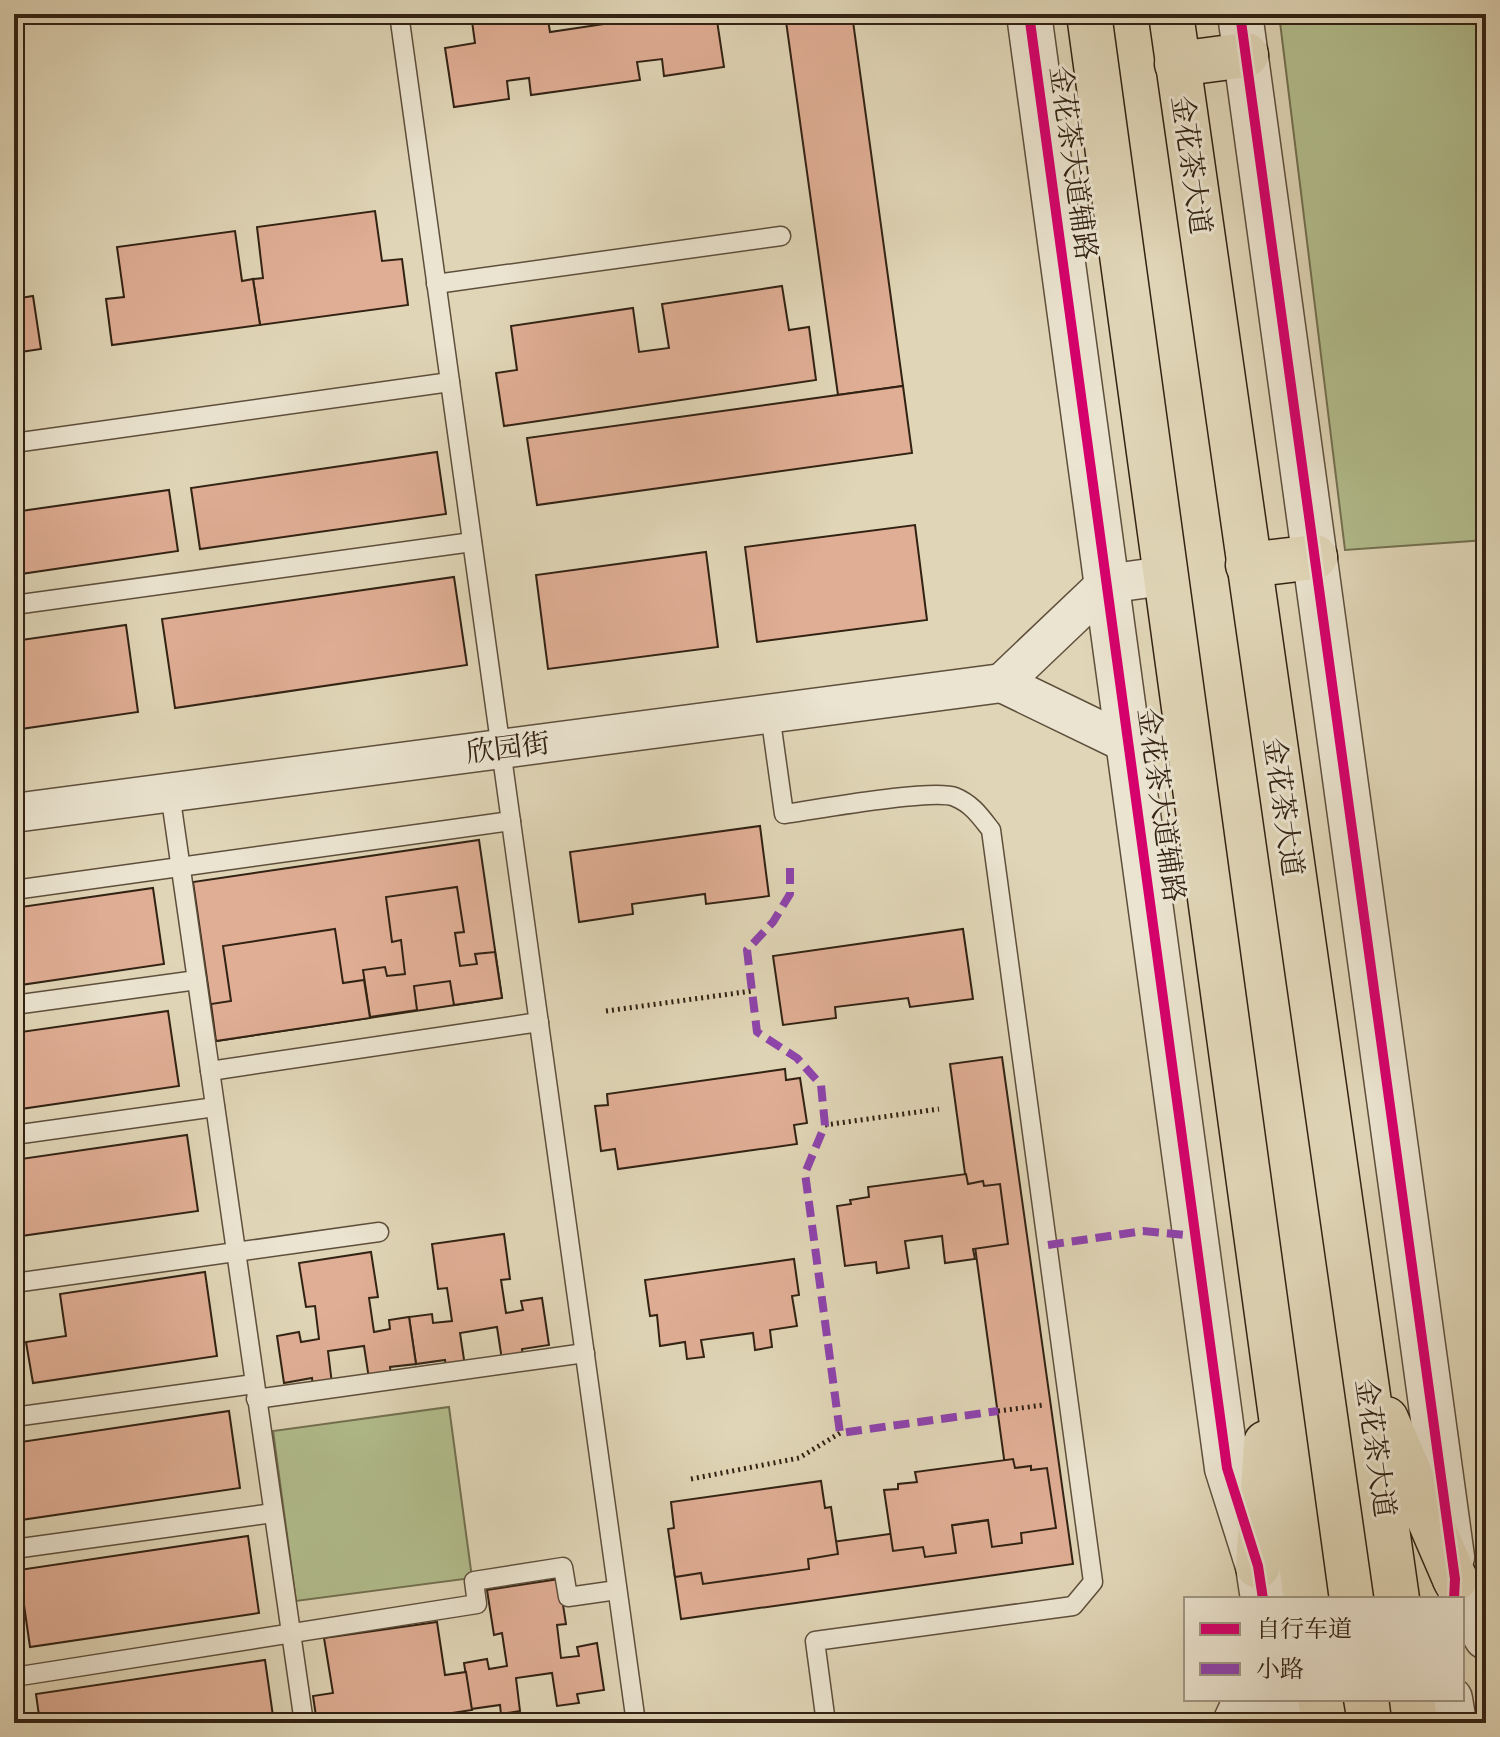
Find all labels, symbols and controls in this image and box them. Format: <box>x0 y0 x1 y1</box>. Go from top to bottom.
street label: 金花茶大道辅路 <box>1041 63 1105 263</box>
street label: 金花茶大道 <box>1162 93 1220 237</box>
street label: 金花茶大道辅路 <box>1129 705 1193 905</box>
street label: 欣园街 <box>464 724 552 772</box>
street label: 金花茶大道 <box>1254 735 1312 879</box>
street label: 金花茶大道 <box>1346 1376 1404 1520</box>
legend <box>1184 1597 1464 1701</box>
text: 自行车道 <box>1256 1613 1352 1645</box>
text: 小路 <box>1256 1653 1304 1685</box>

